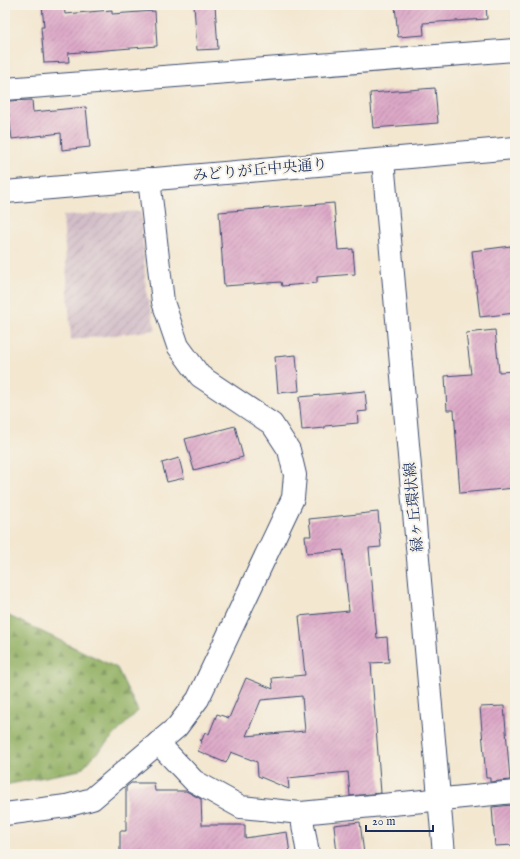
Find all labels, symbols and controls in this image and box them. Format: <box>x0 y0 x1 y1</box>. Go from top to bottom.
street label: みどりが丘中央通り <box>192 155 328 185</box>
street label: 緑ヶ丘環状線 <box>401 461 427 553</box>
scale bar <box>366 807 433 833</box>
text: 20 m <box>372 814 395 829</box>

